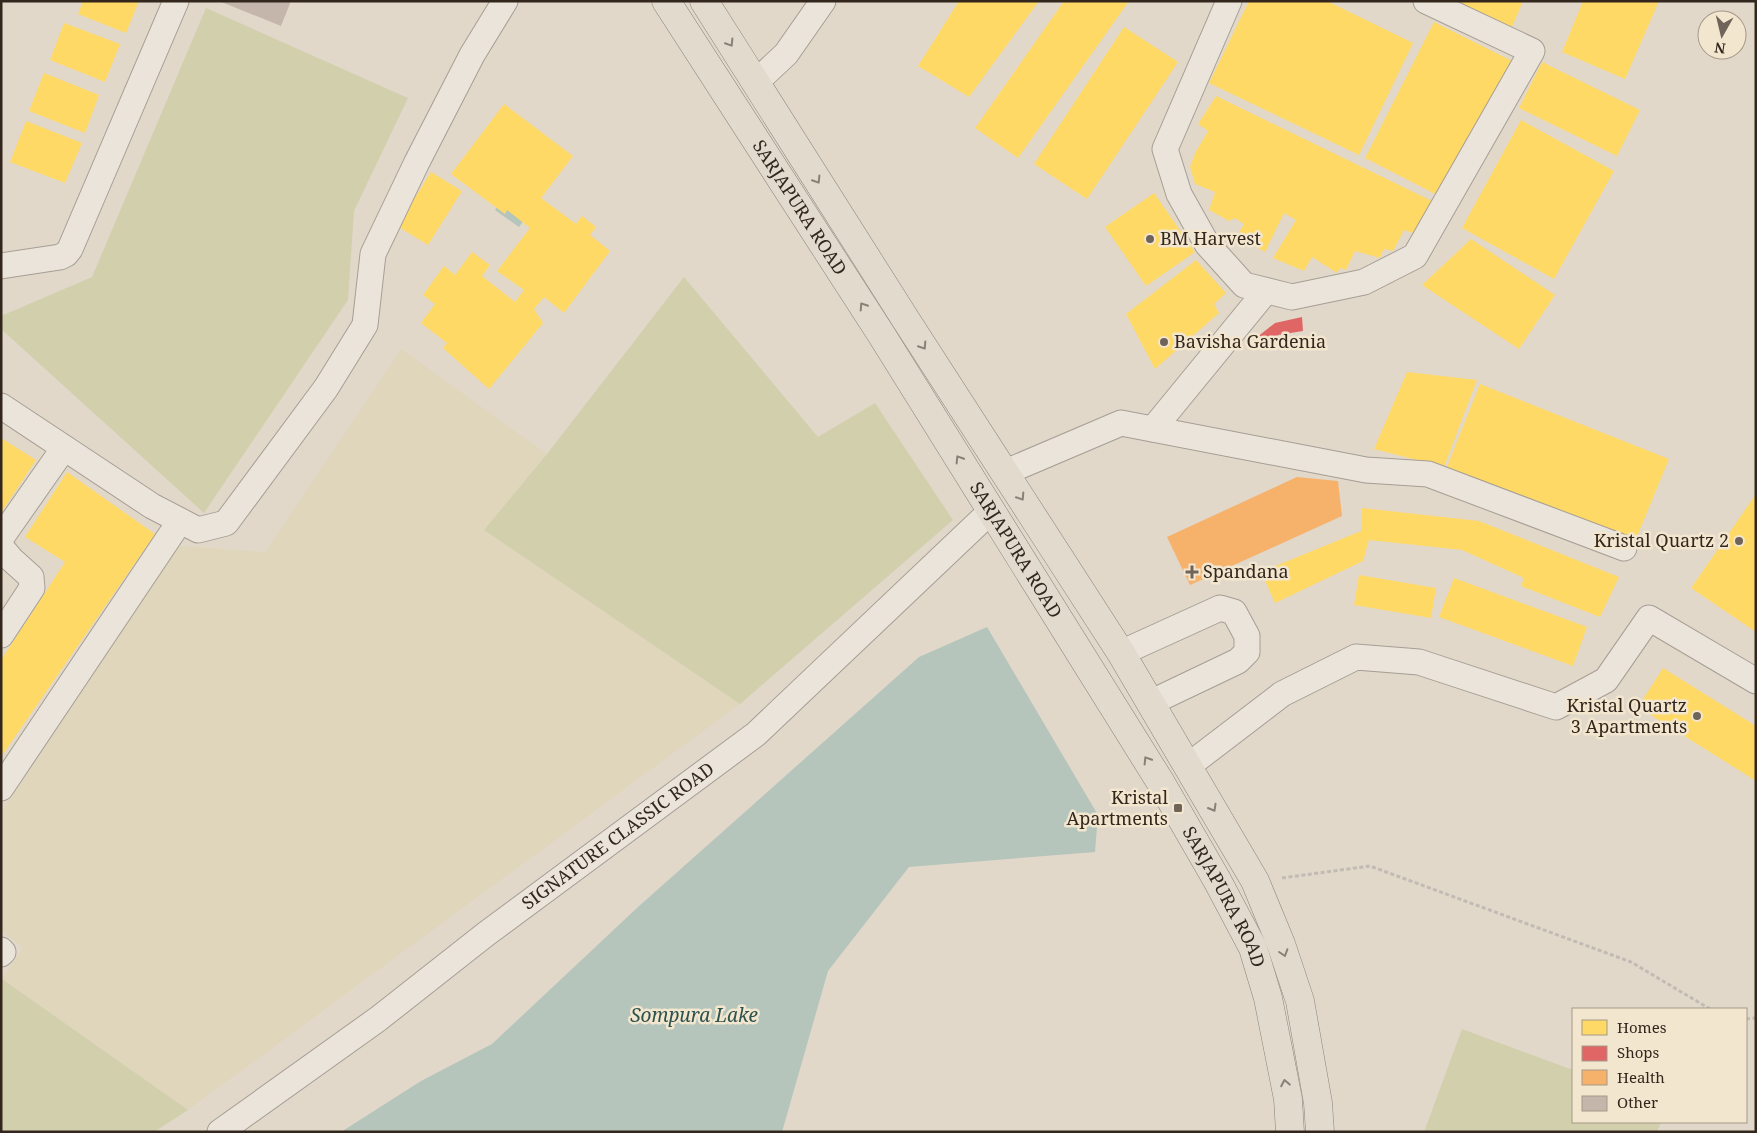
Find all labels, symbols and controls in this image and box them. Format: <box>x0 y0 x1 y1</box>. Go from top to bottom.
north arrow <box>1697 10 1747 60</box>
one-way arrow <box>724 37 733 46</box>
text: N <box>1713 38 1727 59</box>
street label: SARJAPURA ROAD <box>748 135 853 279</box>
one-way arrow <box>811 174 820 184</box>
place label: BM Harvest <box>1160 226 1261 250</box>
marker: BM Harvest <box>1144 233 1156 245</box>
one-way arrow <box>860 303 870 312</box>
place label: Bavisha Gardenia <box>1174 329 1326 353</box>
marker: Bavisha Gardenia <box>1158 336 1170 348</box>
one-way arrow <box>917 341 926 350</box>
one-way arrow <box>956 455 965 465</box>
street label: SARJAPURA ROAD <box>965 477 1068 622</box>
one-way arrow <box>1015 492 1024 501</box>
place label: Kristal Quartz 2 <box>1594 528 1729 552</box>
marker: Kristal Quartz 2 <box>1733 535 1745 547</box>
place label: Spandana <box>1203 559 1289 583</box>
marker: Spandana <box>1185 565 1199 579</box>
place label: Kristal Quartz 3 Apartments <box>1566 693 1687 738</box>
marker: Kristal Quartz 3 Apartments <box>1691 710 1703 722</box>
street label: SIGNATURE CLASSIC ROAD <box>516 756 718 915</box>
one-way arrow <box>1143 757 1153 766</box>
place label: Kristal Apartments <box>1067 785 1168 830</box>
marker: Kristal Apartments <box>1172 802 1184 814</box>
one-way arrow <box>1206 802 1216 811</box>
street label: SARJAPURA ROAD <box>1178 822 1271 970</box>
one-way arrow <box>1278 949 1288 957</box>
water label: Sompura Lake <box>630 1002 758 1028</box>
legend <box>1572 1008 1747 1123</box>
text: Homes <box>1617 1017 1667 1037</box>
text: Shops <box>1617 1042 1660 1062</box>
text: Health <box>1617 1067 1665 1087</box>
one-way arrow <box>1280 1079 1290 1088</box>
text: Other <box>1617 1092 1658 1112</box>

